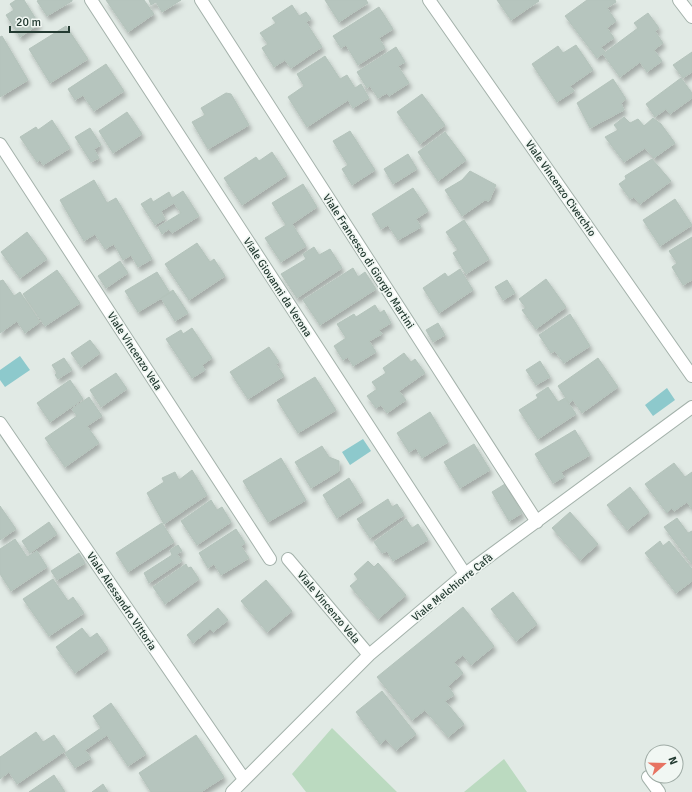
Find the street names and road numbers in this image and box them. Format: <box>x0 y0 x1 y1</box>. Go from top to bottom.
street label: Viale Vincenzo Civerchio <box>522 138 599 239</box>
street label: Viale Francesco di Giorgio Martini <box>320 191 417 331</box>
street label: Viale Giovanni da Verona <box>241 235 315 340</box>
street label: Viale Vincenzo Vela <box>104 310 165 393</box>
street label: Viale Alessandro Vittoria <box>84 550 160 653</box>
street label: Viale Melchiorre Cafà <box>409 550 496 624</box>
street label: Viale Vincenzo Vela <box>294 568 363 647</box>

